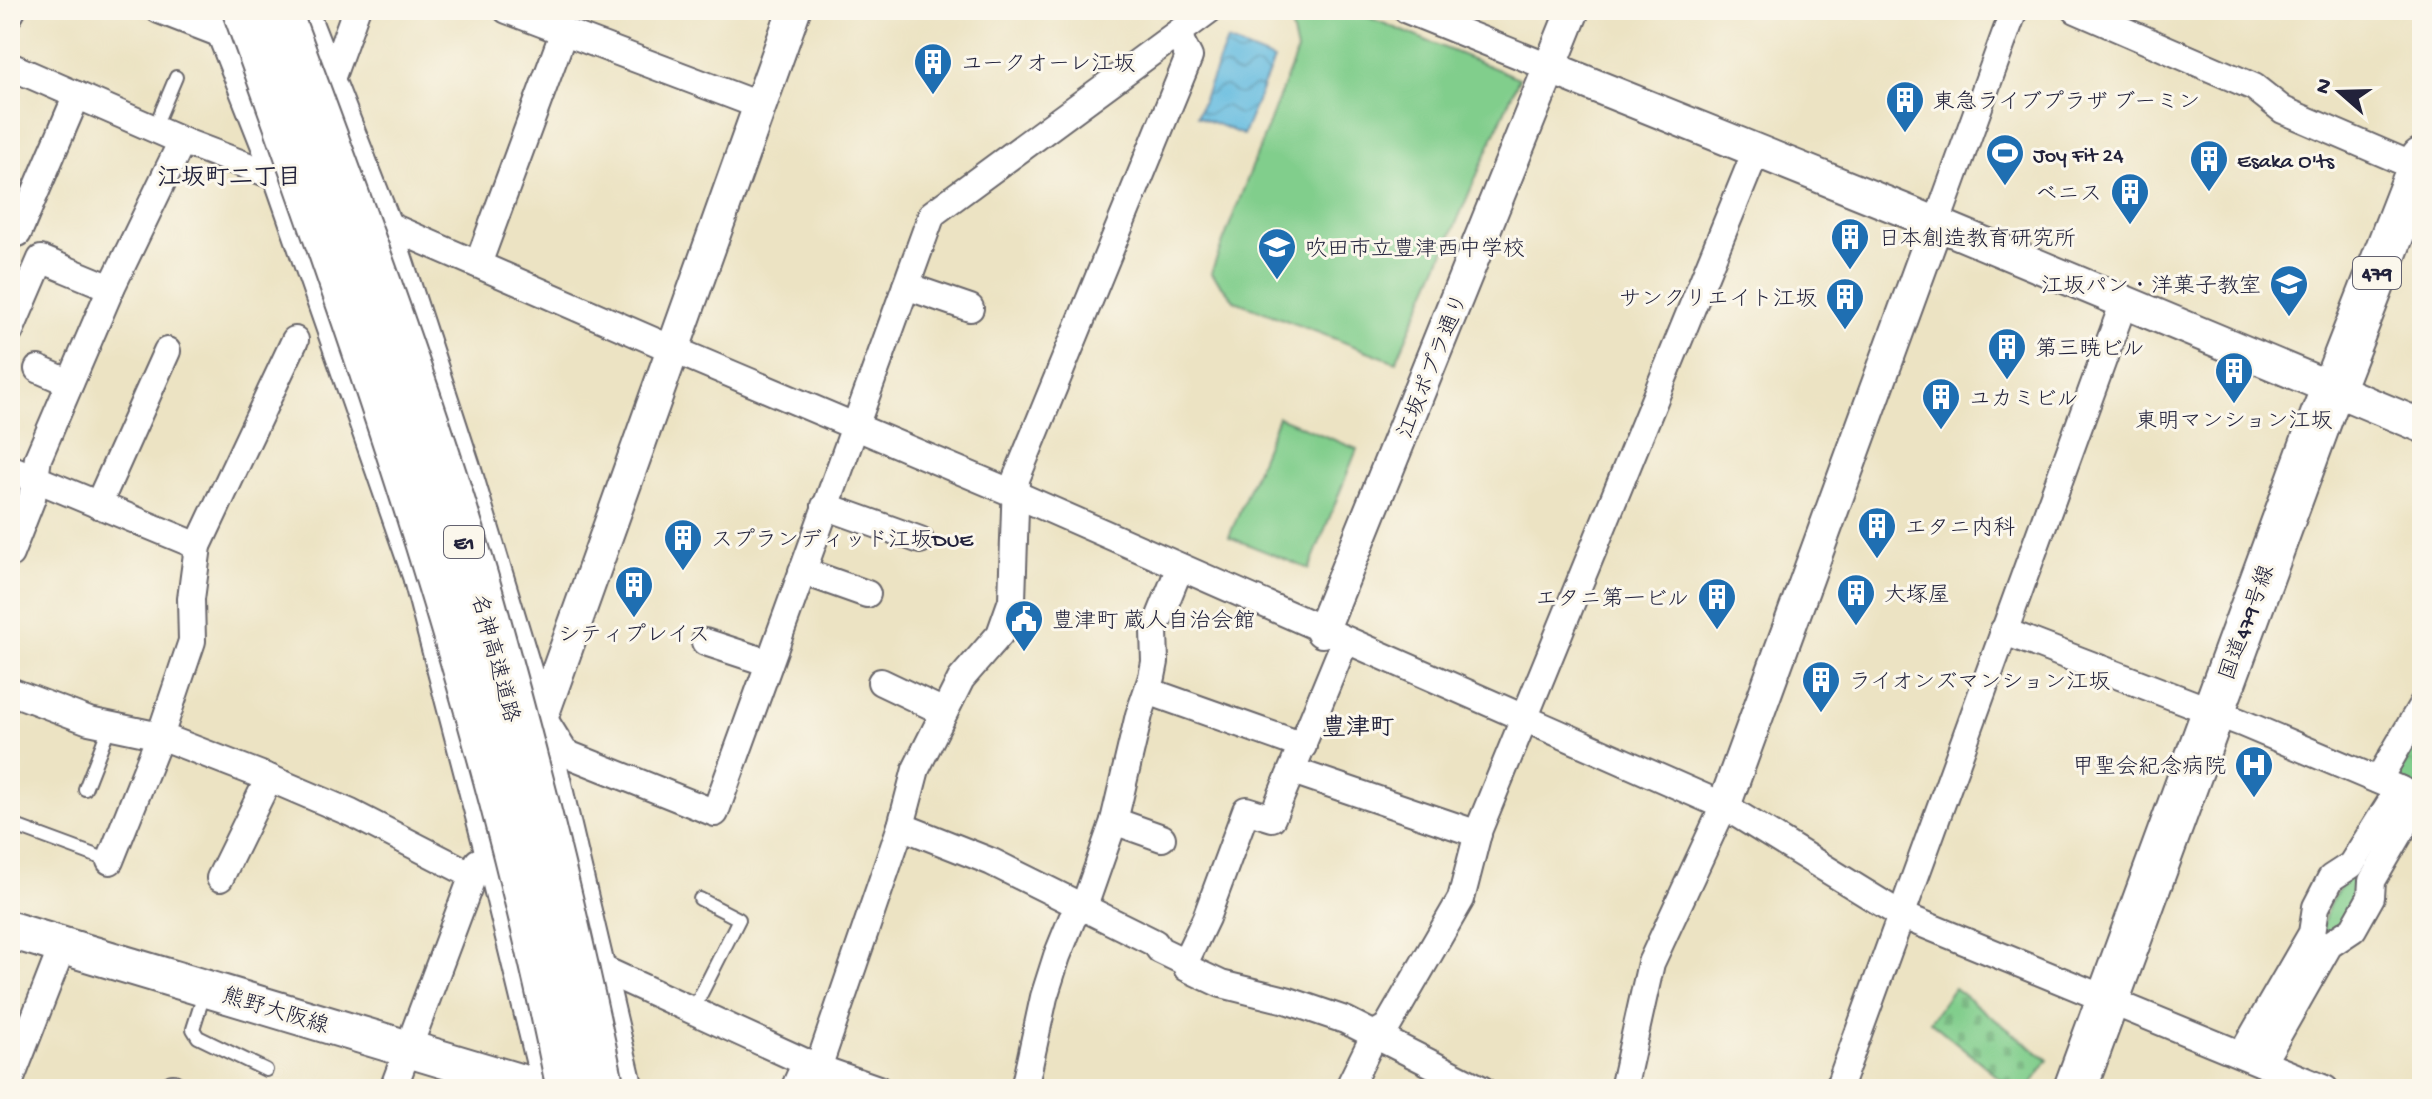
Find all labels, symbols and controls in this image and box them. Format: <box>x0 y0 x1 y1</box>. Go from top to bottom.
building icon: ユークオーレ江坂 <box>912 41 954 96</box>
north arrow <box>2300 52 2380 132</box>
place label: ユークオーレ江坂 <box>961 53 1135 79</box>
text: N <box>2310 75 2340 98</box>
building icon: 東急ライブプラザ ブーミン <box>1884 79 1926 134</box>
place label: 東急ライブプラザ ブーミン <box>1933 90 2200 117</box>
sports icon: Joy Fit 24 <box>1984 132 2026 187</box>
building icon: Esaka O'ts <box>2188 138 2230 193</box>
place label: Joy Fit 24 <box>2033 144 2124 170</box>
place label: Esaka O'ts <box>2237 150 2335 176</box>
district label: 江坂町二丁目 <box>157 165 301 194</box>
building icon: ベニス <box>2109 171 2151 226</box>
place label: ベニス <box>2036 183 2102 209</box>
building icon: 日本創造教育研究所 <box>1829 216 1871 271</box>
school or university icon: 吹田市立豊津西中学校 <box>1256 226 1298 281</box>
place label: 日本創造教育研究所 <box>1878 227 2076 254</box>
place label: 吹田市立豊津西中学校 <box>1305 236 1525 264</box>
road number: 479 <box>2353 257 2401 289</box>
school or university icon: 江坂パン・洋菓子教室 <box>2268 263 2310 318</box>
place label: 江坂パン・洋菓子教室 <box>2041 274 2261 301</box>
building icon: サンクリエイト江坂 <box>1824 276 1866 331</box>
place label: サンクリエイト江坂 <box>1619 288 1817 314</box>
street label: 江坂ポプラ通り <box>1393 290 1476 443</box>
building icon: 第三暁ビル <box>1986 326 2028 381</box>
place label: 第三暁ビル <box>2035 337 2145 364</box>
building icon: 東明マンション江坂 <box>2213 350 2255 405</box>
building icon: ユカミビル <box>1920 376 1962 431</box>
place label: ユカミビル <box>1969 388 2079 414</box>
place label: 東明マンション江坂 <box>2135 409 2333 436</box>
building icon: エタニ内科 <box>1856 505 1898 560</box>
place label: エタニ内科 <box>1905 516 2015 543</box>
building icon: スプランディッド江坂DUE <box>662 517 704 572</box>
road number: E1 <box>444 526 484 558</box>
place label: スプランディッド江坂DUE <box>711 528 974 555</box>
street label: 国道479号線 <box>2215 562 2282 685</box>
building icon: シティプレイス <box>613 564 655 619</box>
building icon: 大塚屋 <box>1835 572 1877 627</box>
building icon: エタニ第一ビル <box>1696 576 1738 631</box>
place label: 大塚屋 <box>1884 583 1950 610</box>
place label: エタニ第一ビル <box>1535 587 1689 614</box>
street label: 名神高速道路 <box>463 591 525 726</box>
public building icon: 豊津町 蔵人自治会館 <box>1003 598 1045 653</box>
place label: 豊津町 蔵人自治会館 <box>1052 608 1255 636</box>
place label: シティプレイス <box>558 623 710 650</box>
building icon: ライオンズマンション江坂 <box>1800 659 1842 714</box>
place label: ライオンズマンション江坂 <box>1849 671 2110 697</box>
district label: 豊津町 <box>1322 714 1394 744</box>
hospital icon: 甲聖会紀念病院 <box>2233 744 2275 799</box>
place label: 甲聖会紀念病院 <box>2072 754 2226 782</box>
street label: 熊野大阪線 <box>218 983 332 1041</box>

